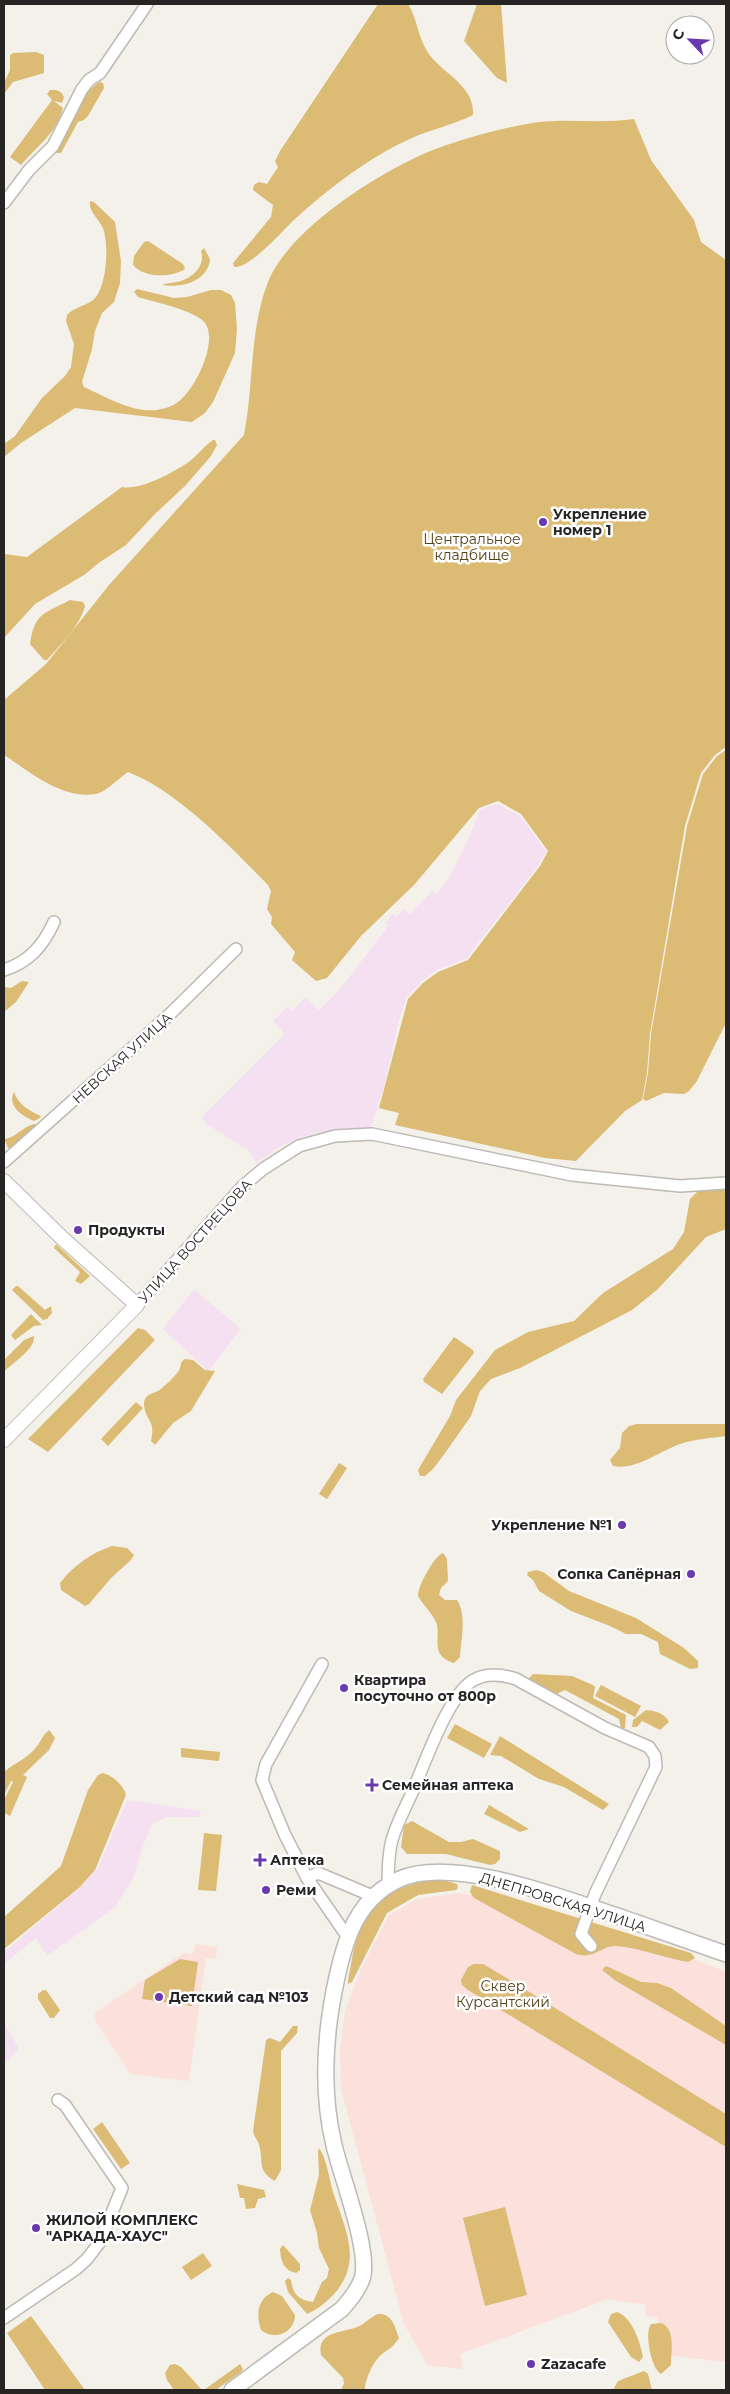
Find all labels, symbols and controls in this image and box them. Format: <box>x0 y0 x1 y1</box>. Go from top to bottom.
north arrow <box>665 15 715 65</box>
text: С <box>668 26 689 43</box>
place label: Укрепление номер 1 <box>553 505 647 539</box>
marker: Укрепление номер 1 <box>537 516 549 528</box>
park label: Центральное кладбище <box>423 530 521 564</box>
street label: НЕВСКАЯ УЛИЦА <box>68 1008 176 1108</box>
street label: УЛИЦА ВОСТРЕЦОВА <box>134 1175 256 1307</box>
place label: Продукты <box>88 1221 165 1239</box>
marker: Продукты <box>72 1224 84 1236</box>
place label: Укрепление №1 <box>491 1516 612 1534</box>
marker: Укрепление №1 <box>616 1519 628 1531</box>
place label: Сопка Сапёрная <box>557 1565 681 1583</box>
marker: Сопка Сапёрная <box>685 1568 697 1580</box>
place label: Квартира посуточно от 800р <box>354 1671 496 1705</box>
marker: Квартира посуточно от 800р <box>338 1682 350 1694</box>
place label: Семейная аптека <box>382 1776 514 1794</box>
marker: Семейная аптека <box>366 1779 378 1791</box>
place label: Аптека <box>270 1851 324 1869</box>
marker: Аптека <box>254 1854 266 1866</box>
street label: ДНЕПРОВСКАЯ УЛИЦА <box>478 1868 649 1936</box>
place label: Реми <box>276 1881 316 1899</box>
marker: Реми <box>260 1884 272 1896</box>
park label: Сквер Курсантский <box>456 1977 550 2011</box>
place label: Детский сад №103 <box>169 1988 309 2006</box>
marker: Детский сад №103 <box>153 1991 165 2003</box>
place label: ЖИЛОЙ КОМПЛЕКС "АРКАДА-ХАУС" <box>46 2211 198 2245</box>
marker: ЖИЛОЙ КОМПЛЕКС "АРКАДА-ХАУС" <box>30 2222 42 2234</box>
place label: Zazacafe <box>541 2355 607 2373</box>
marker: Zazacafe <box>525 2358 537 2370</box>

